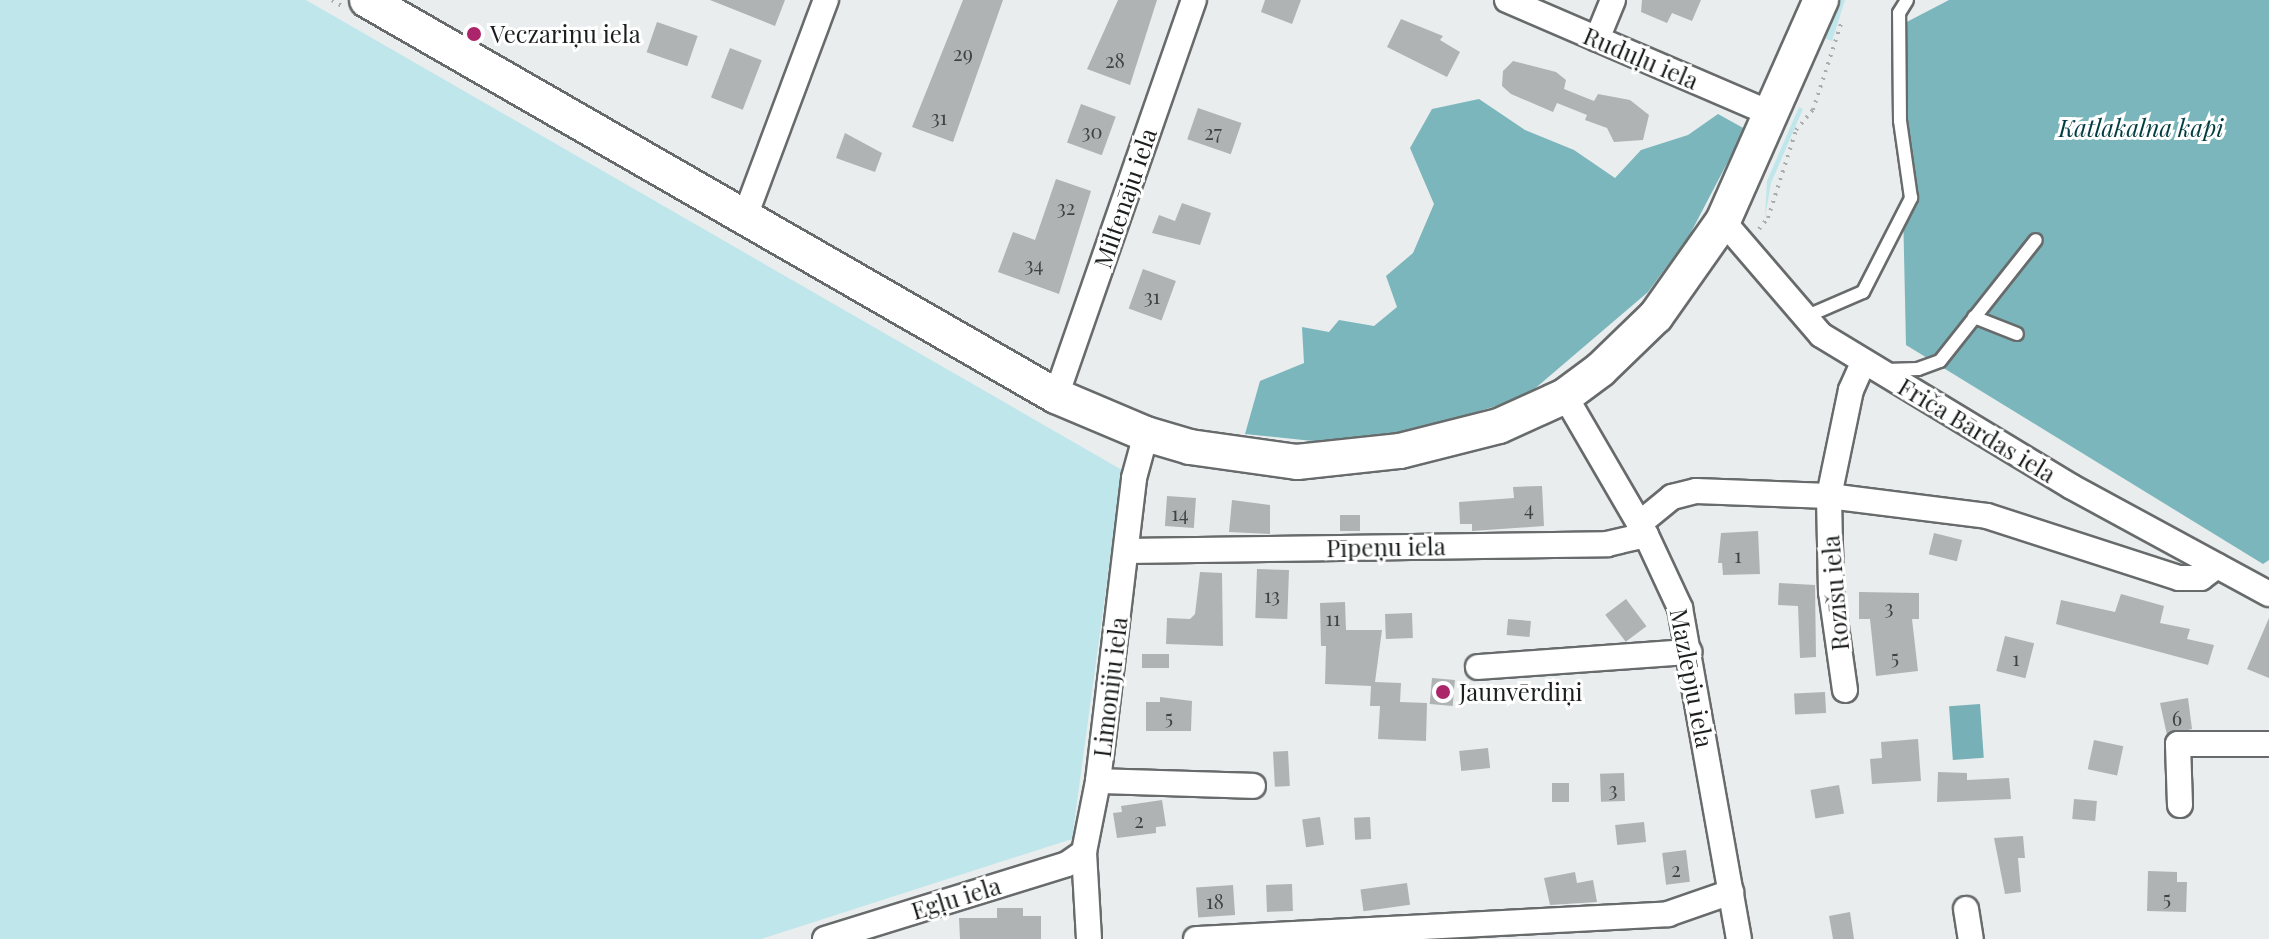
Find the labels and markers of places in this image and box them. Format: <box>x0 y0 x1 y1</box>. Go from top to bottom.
place label: Veczariņu iela <box>490 20 641 48</box>
marker: Veczariņu iela <box>465 25 483 43</box>
place label: Jaunvērdiņi <box>1459 678 1583 706</box>
marker: Jaunvērdiņi <box>1434 683 1452 701</box>

